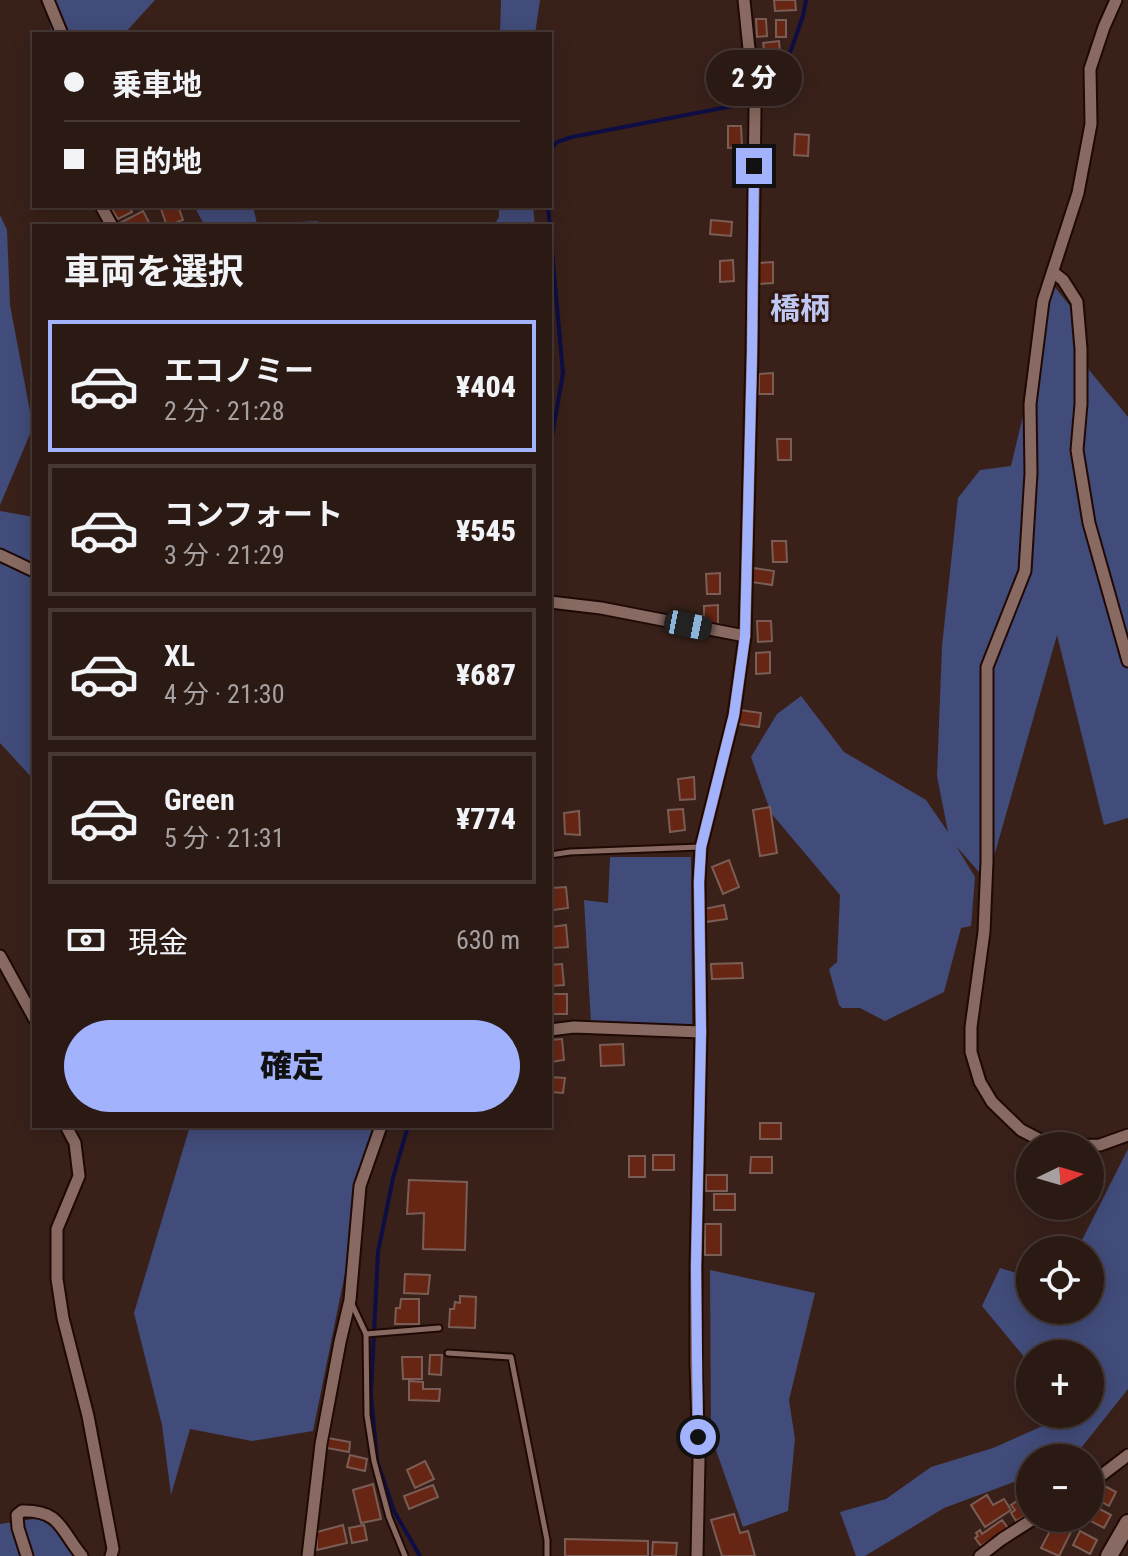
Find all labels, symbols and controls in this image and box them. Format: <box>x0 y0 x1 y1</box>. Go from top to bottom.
callout: 2 分 <box>706 50 802 106</box>
text: 2 分 <box>731 63 777 93</box>
text: 乗車地 <box>112 67 202 102</box>
text: 目的地 <box>112 144 202 179</box>
route end <box>736 148 772 184</box>
text: 車両を選択 <box>64 251 244 293</box>
district label: 橋柄 <box>770 291 830 326</box>
icon: car <box>68 350 140 422</box>
text: エコノミー <box>164 353 314 388</box>
text: ¥404 <box>456 369 516 404</box>
text: 2 分 · 21:28 <box>164 396 284 426</box>
icon: car <box>68 494 140 566</box>
text: コンフォート <box>164 497 343 532</box>
text: ¥545 <box>456 513 516 548</box>
text: 3 分 · 21:29 <box>164 540 284 570</box>
car <box>662 609 714 641</box>
icon: car <box>68 638 140 710</box>
text: XL <box>164 638 195 673</box>
text: ¥687 <box>456 657 516 692</box>
text: 4 分 · 21:30 <box>164 679 284 709</box>
icon: car <box>68 782 140 854</box>
text: Green <box>164 782 235 817</box>
text: ¥774 <box>456 801 516 836</box>
text: 5 分 · 21:31 <box>164 823 284 853</box>
icon: cash <box>64 918 108 962</box>
text: 現金 <box>128 925 188 960</box>
text: 630 m <box>456 925 520 955</box>
button: 確定 <box>64 1020 520 1112</box>
north arrow <box>1016 1132 1104 1220</box>
map controls <box>1016 1132 1104 1532</box>
button: locate <box>1016 1236 1104 1324</box>
button: + <box>1016 1340 1104 1428</box>
route start <box>680 1419 716 1455</box>
button: − <box>1016 1444 1104 1532</box>

